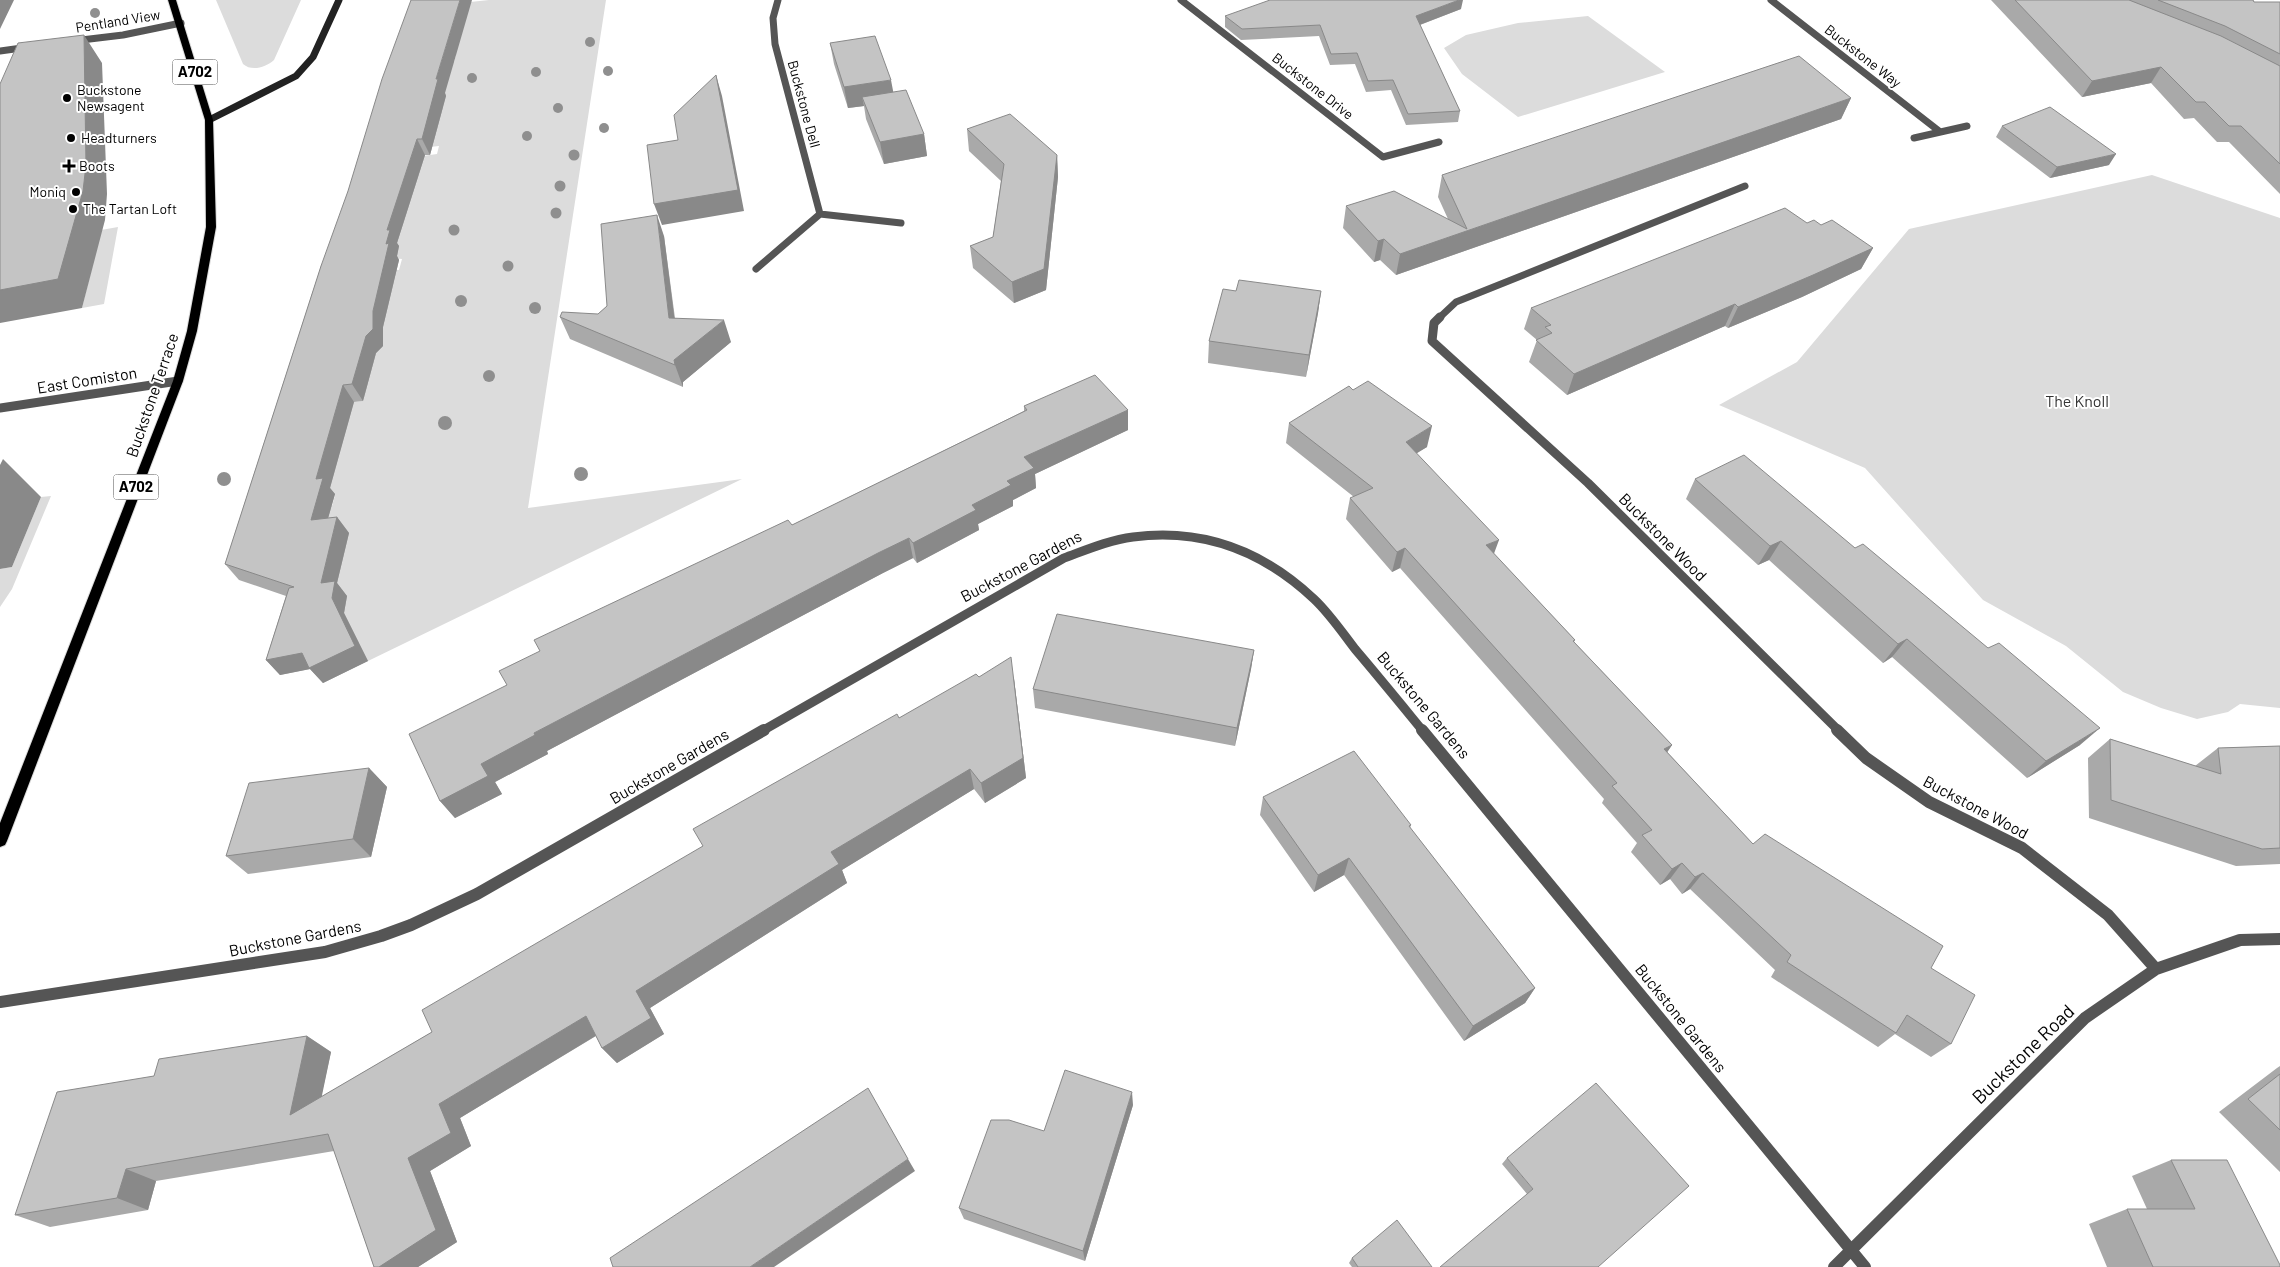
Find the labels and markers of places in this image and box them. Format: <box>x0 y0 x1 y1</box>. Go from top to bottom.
place label: Buckstone Newsagent <box>77 81 145 114</box>
marker: Buckstone Newsagent <box>61 92 73 104</box>
place label: Headturners <box>81 129 157 146</box>
marker: Headturners <box>65 132 77 144</box>
place label: Boots <box>79 157 115 174</box>
marker: Boots <box>63 160 75 172</box>
place label: Moniq <box>30 183 66 200</box>
marker: Moniq <box>70 186 82 198</box>
place label: The Tartan Loft <box>83 200 177 217</box>
marker: The Tartan Loft <box>67 203 79 215</box>

